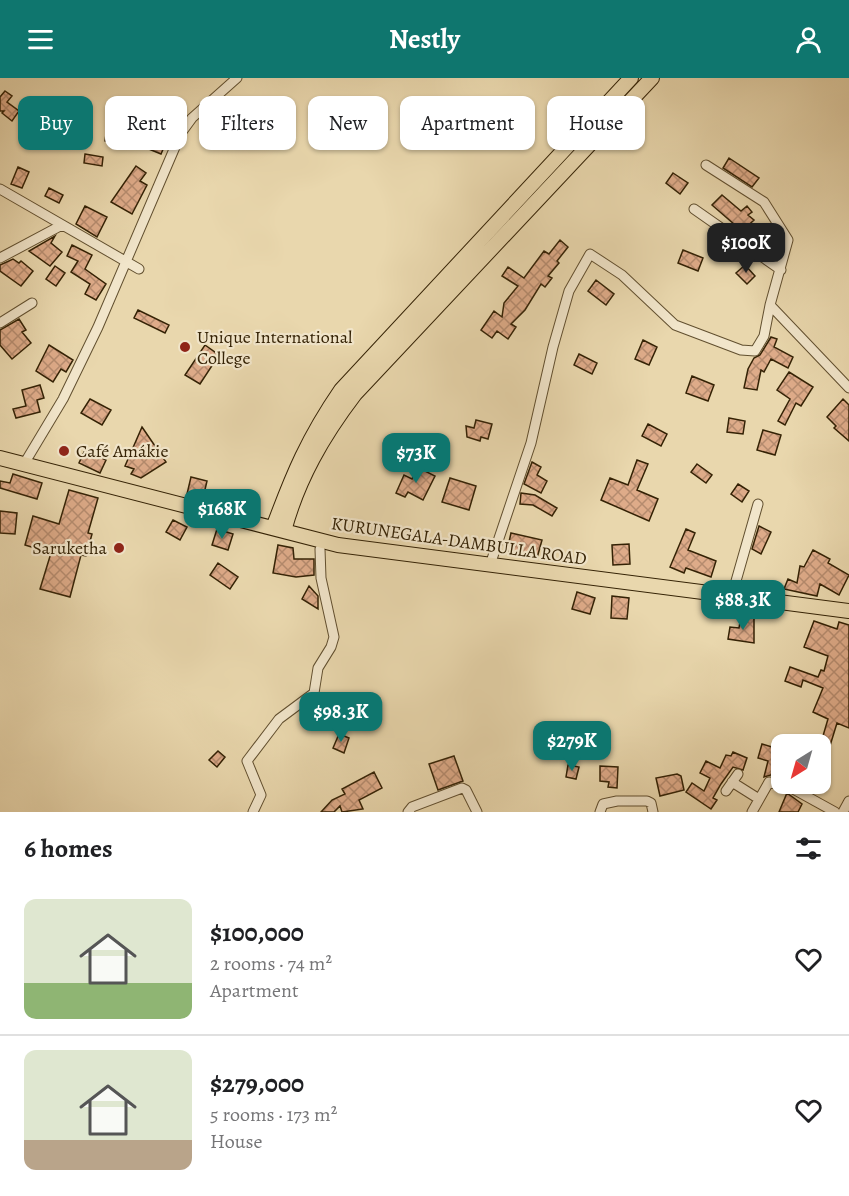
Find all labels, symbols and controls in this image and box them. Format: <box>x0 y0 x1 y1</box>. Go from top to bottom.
text: Nestly <box>389 21 460 57</box>
icon: menu <box>24 23 57 56</box>
icon: person <box>792 23 825 56</box>
chip: Buy <box>18 96 93 150</box>
chip: Rent <box>105 96 187 150</box>
chip: Filters <box>199 96 296 150</box>
chip: New <box>308 96 388 150</box>
chip: Apartment <box>400 96 535 150</box>
chip: House <box>547 96 645 150</box>
pin: $100K <box>704 223 788 274</box>
text: $100K <box>721 229 771 256</box>
place label: Unique International College <box>197 325 353 370</box>
marker: Unique International College <box>178 340 192 354</box>
pin: $73K <box>380 433 452 484</box>
place label: Café Amákie <box>76 439 169 463</box>
text: $73K <box>396 439 436 466</box>
marker: Café Amákie <box>57 444 71 458</box>
pin: $168K <box>180 489 264 540</box>
text: $168K <box>198 495 246 522</box>
street label: KURUNEGALA-DAMBULLA ROAD <box>330 511 588 571</box>
place label: Saruketha <box>32 536 108 560</box>
marker: Saruketha <box>112 541 126 555</box>
pin: $88.3K <box>694 580 792 631</box>
text: $88.3K <box>715 586 771 613</box>
pin: $98.3K <box>292 692 390 743</box>
text: $98.3K <box>313 698 369 725</box>
pin: $279K <box>530 721 614 772</box>
text: $279K <box>547 727 597 754</box>
north arrow <box>771 734 831 794</box>
map controls <box>771 734 831 794</box>
text: 6 homes <box>24 831 113 866</box>
icon: filters <box>792 832 825 865</box>
text: $100,000 <box>210 915 304 950</box>
icon: home <box>72 923 144 995</box>
icon: heart <box>792 943 825 976</box>
text: 2 rooms · 74 m² <box>210 950 332 977</box>
text: Apartment <box>210 977 299 1004</box>
text: $279,000 <box>210 1066 304 1101</box>
icon: home <box>72 1074 144 1146</box>
icon: heart <box>792 1094 825 1127</box>
text: 5 rooms · 173 m² <box>210 1101 337 1128</box>
text: House <box>210 1128 262 1155</box>

